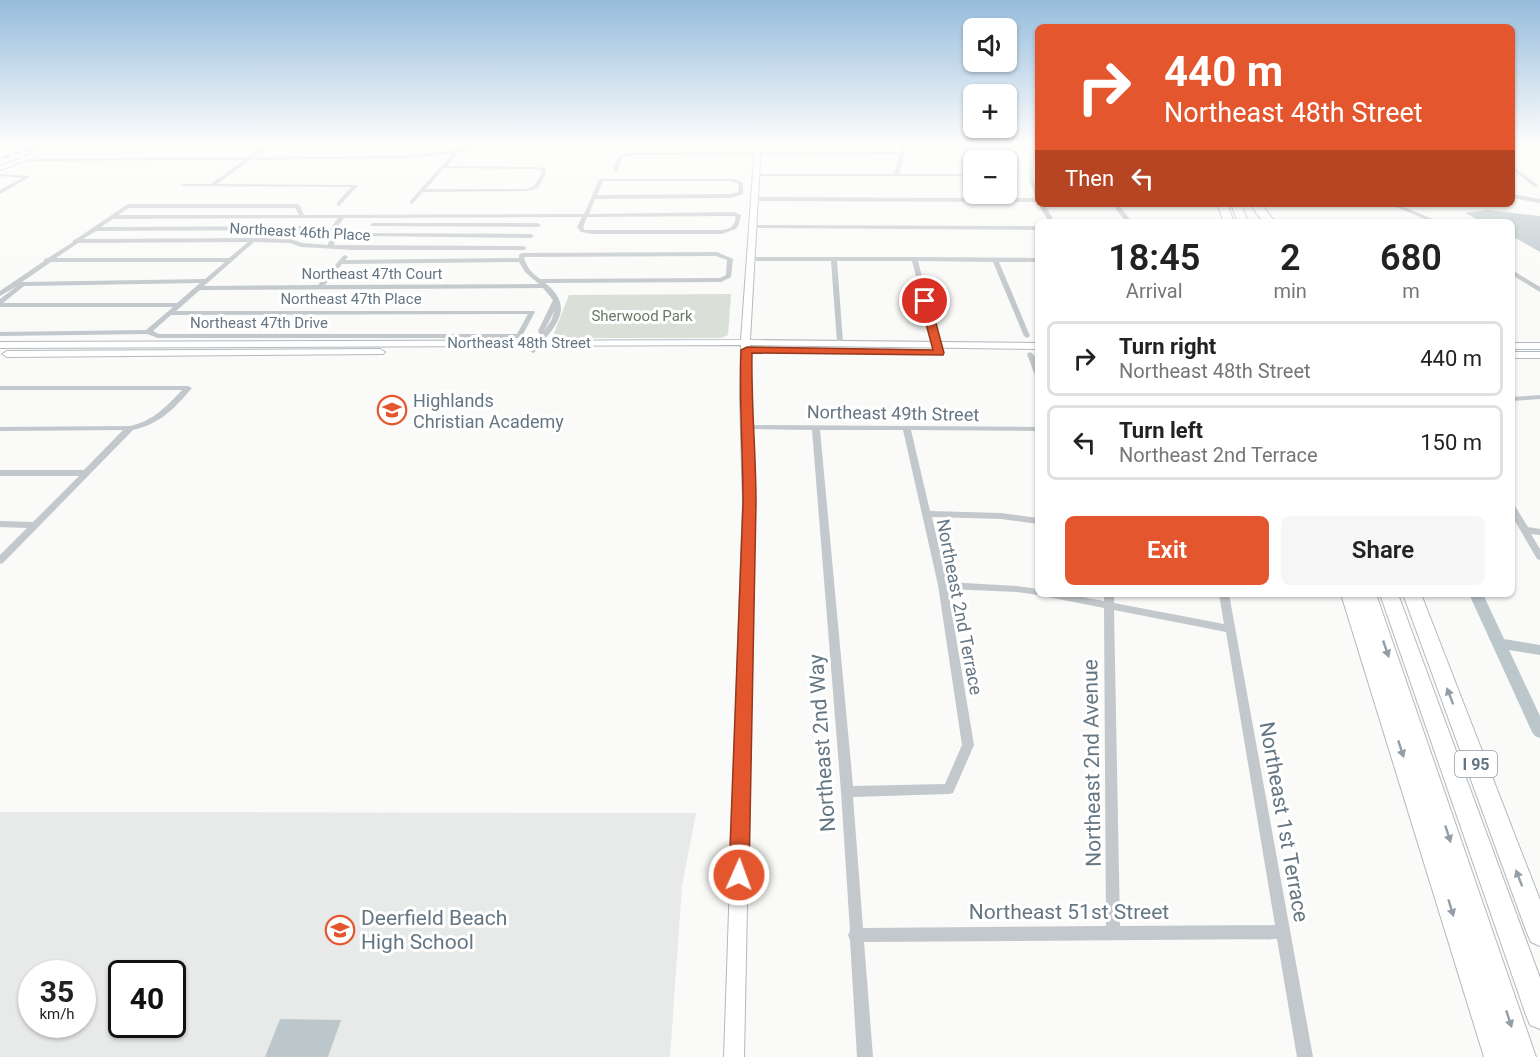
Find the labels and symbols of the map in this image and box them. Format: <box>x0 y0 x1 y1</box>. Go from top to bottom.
street label: Northeast 46th Place <box>229 219 371 245</box>
street label: Northeast 47th Court <box>301 265 443 283</box>
pin <box>899 275 950 326</box>
street label: Northeast 47th Place <box>280 290 422 308</box>
park label: Sherwood Park <box>591 307 693 325</box>
street label: Northeast 47th Drive <box>190 314 328 332</box>
street label: Northeast 48th Street <box>447 334 591 352</box>
place label: Highlands Christian Academy <box>413 390 564 432</box>
school or university icon: Highlands Christian Academy <box>376 394 408 426</box>
street label: Northeast 49th Street <box>807 401 979 425</box>
street label: Northeast 2nd Terrace <box>933 517 987 697</box>
one-way arrow <box>1381 640 1391 658</box>
street label: Northeast 2nd Way <box>804 653 840 833</box>
street label: Northeast 2nd Avenue <box>1078 659 1106 867</box>
one-way arrow <box>1445 687 1454 705</box>
street label: Northeast 1st Terrace <box>1255 720 1313 924</box>
one-way arrow <box>1397 740 1406 758</box>
road number: I 95 <box>1455 751 1497 777</box>
one-way arrow <box>1443 825 1453 843</box>
position arrow <box>707 843 771 907</box>
one-way arrow <box>1514 869 1524 887</box>
one-way arrow <box>1447 899 1456 917</box>
street label: Northeast 51st Street <box>969 900 1169 924</box>
place label: Deerfield Beach High School <box>361 906 507 954</box>
school or university icon: Deerfield Beach High School <box>324 914 356 946</box>
speed limit sign: 40 <box>108 960 186 1038</box>
one-way arrow <box>1505 1010 1514 1028</box>

